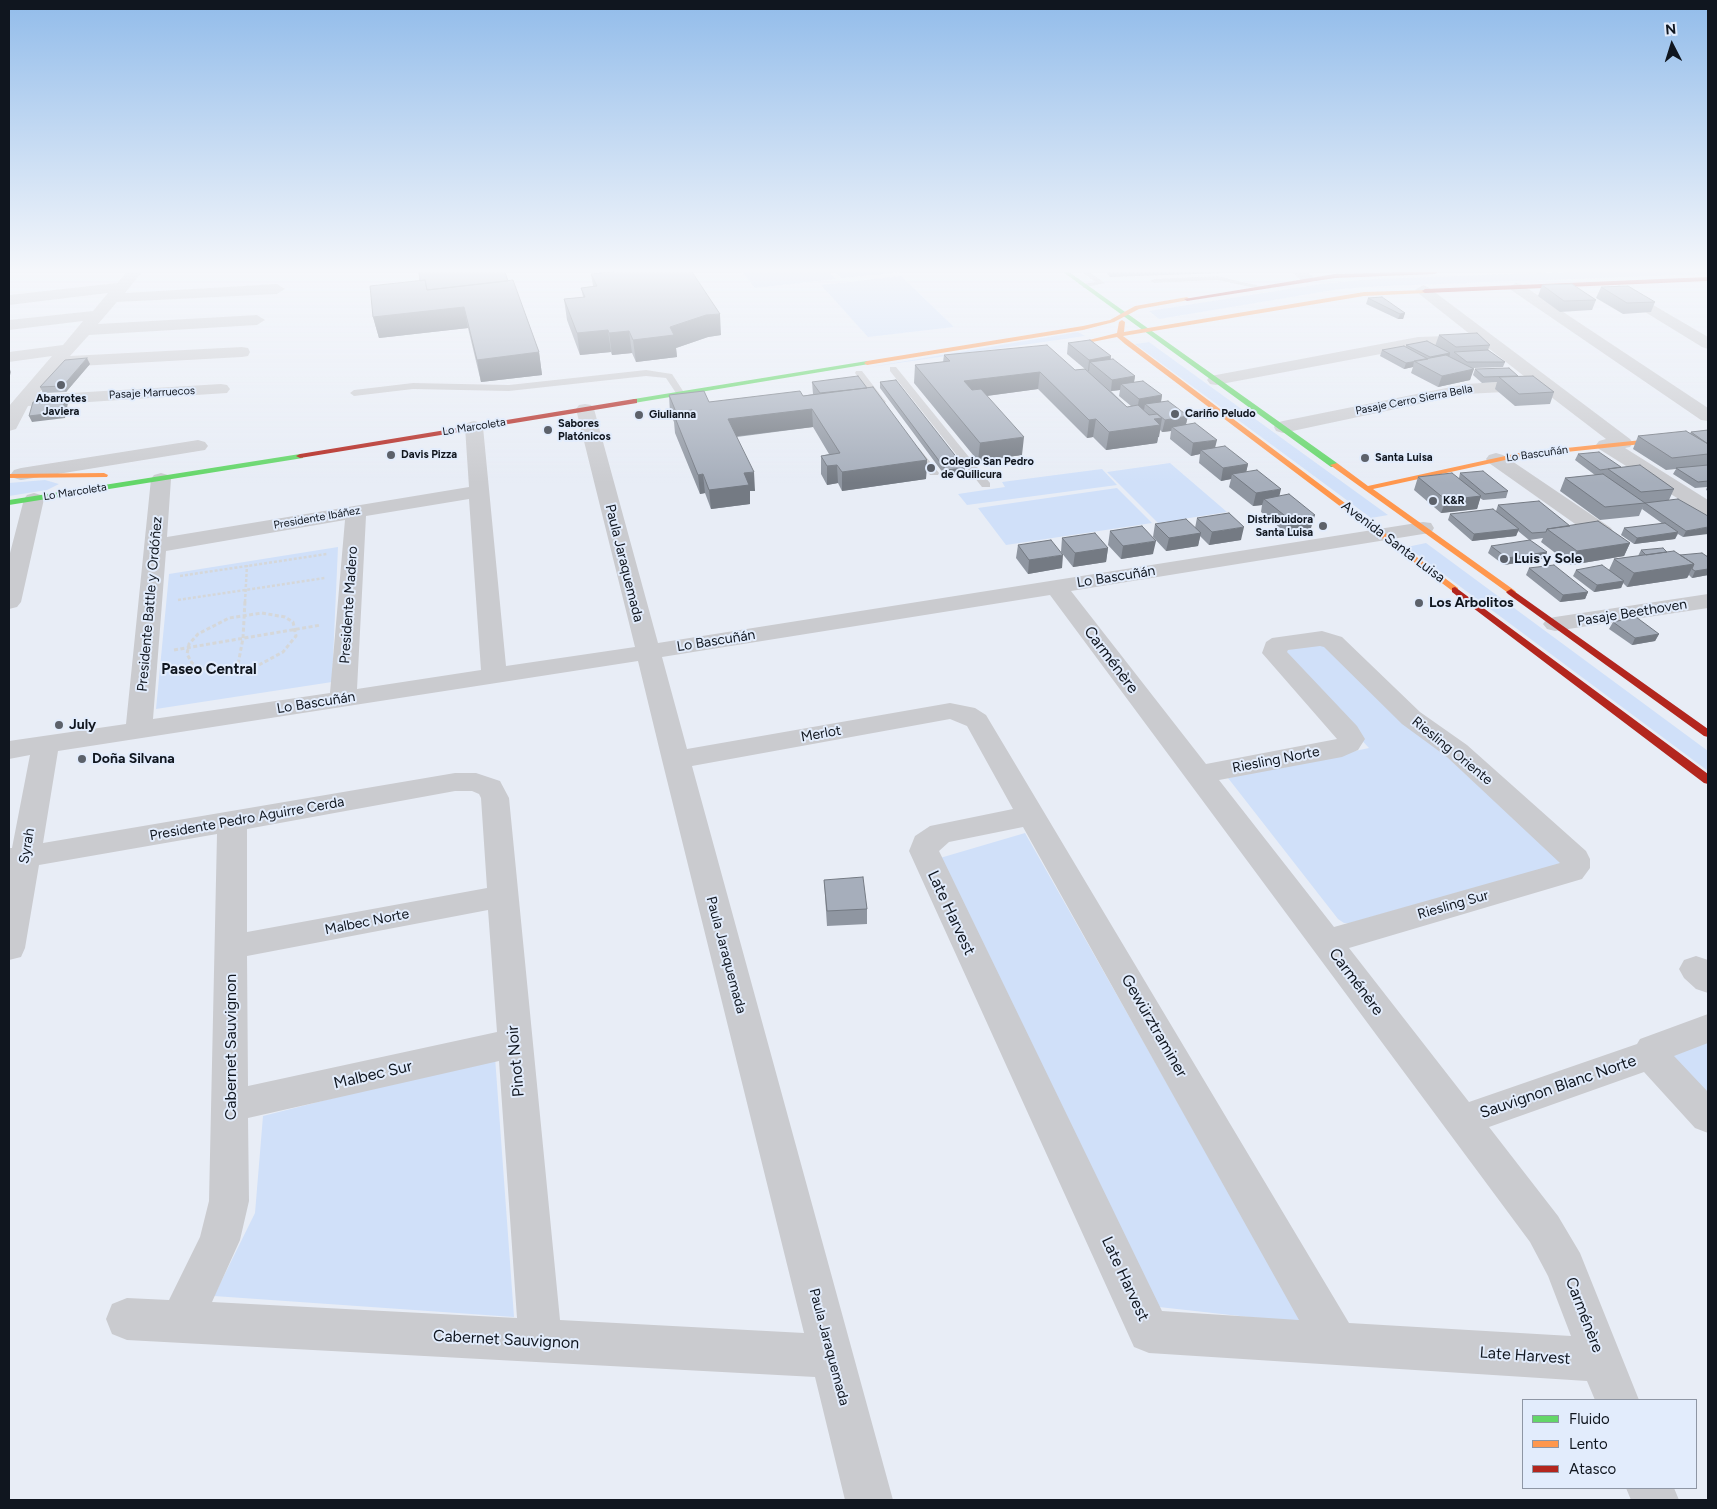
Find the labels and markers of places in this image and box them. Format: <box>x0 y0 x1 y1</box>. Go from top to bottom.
marker: Abarrotes Javiera <box>55 379 67 391</box>
place label: Abarrotes Javiera <box>36 392 86 418</box>
place label: Cariño Peludo <box>1185 407 1256 421</box>
place label: Giulianna <box>649 408 696 422</box>
marker: Cariño Peludo <box>1169 408 1181 420</box>
marker: Giulianna <box>633 409 645 421</box>
place label: Sabores Platónicos <box>558 417 611 443</box>
marker: Sabores Platónicos <box>542 424 554 436</box>
place label: Davis Pizza <box>401 448 457 462</box>
marker: Davis Pizza <box>385 449 397 461</box>
place label: Santa Luisa <box>1375 451 1433 465</box>
marker: Santa Luisa <box>1359 452 1371 464</box>
place label: Colegio San Pedro de Quilicura <box>941 455 1034 481</box>
marker: Colegio San Pedro de Quilicura <box>925 462 937 474</box>
place label: K&R <box>1443 494 1465 508</box>
marker: K&R <box>1427 495 1439 507</box>
place label: Distribuidora Santa Luisa <box>1247 513 1313 539</box>
marker: Distribuidora Santa Luisa <box>1317 520 1329 532</box>
place label: Luis y Sole <box>1514 551 1582 567</box>
marker: Luis y Sole <box>1498 553 1510 565</box>
place label: Los Arbolitos <box>1429 595 1514 611</box>
marker: Los Arbolitos <box>1413 597 1425 609</box>
place label: July <box>69 717 96 733</box>
marker: July <box>53 719 65 731</box>
place label: Doña Silvana <box>92 751 175 767</box>
marker: Doña Silvana <box>76 753 88 765</box>

